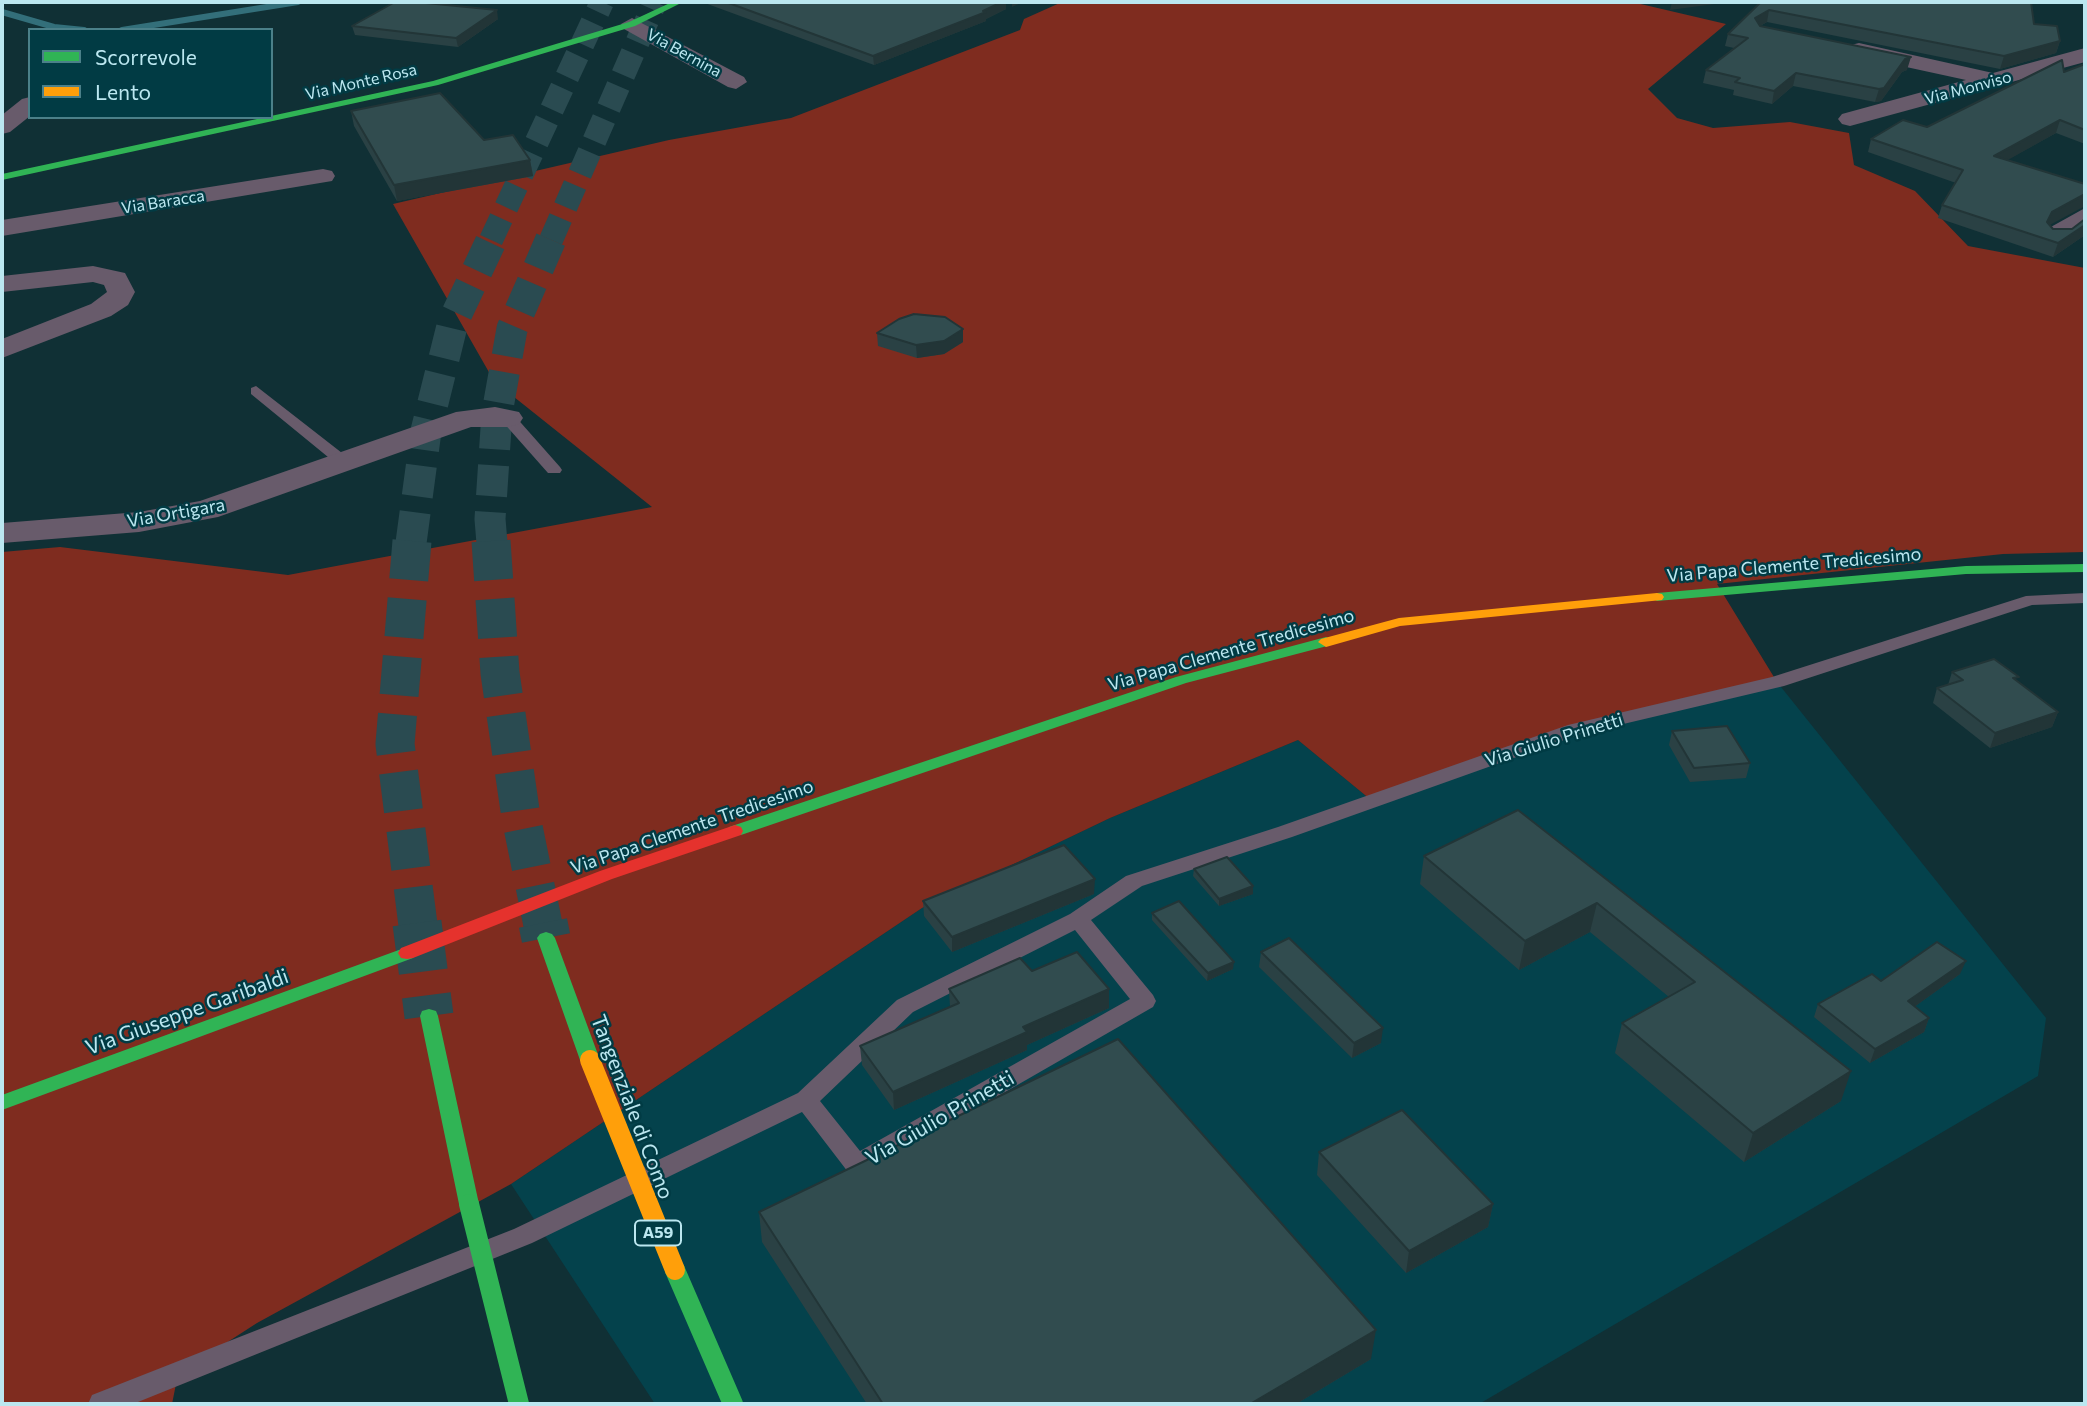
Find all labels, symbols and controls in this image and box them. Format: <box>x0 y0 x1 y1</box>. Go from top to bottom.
street label: Via Bernina <box>643 25 725 81</box>
legend <box>28 28 273 119</box>
text: Scorrevole <box>95 44 197 69</box>
street label: Via Monte Rosa <box>303 60 419 104</box>
street label: Via Monviso <box>1922 67 2014 109</box>
text: Lento <box>95 79 151 104</box>
street label: Via Baracca <box>120 186 206 218</box>
street label: Via Ortigara <box>125 494 227 532</box>
street label: Via Papa Clemente Tredicesimo <box>1666 543 1922 587</box>
street label: Via Papa Clemente Tredicesimo <box>1105 604 1357 696</box>
street label: Via Giulio Prinetti <box>1482 709 1626 771</box>
street label: Via Papa Clemente Tredicesimo <box>568 775 816 879</box>
street label: Via Giuseppe Garibaldi <box>82 964 292 1060</box>
street label: Tangenziale di Como <box>585 1011 679 1203</box>
street label: Via Giulio Prinetti <box>861 1065 1019 1171</box>
road number: A59 <box>635 1220 681 1246</box>

